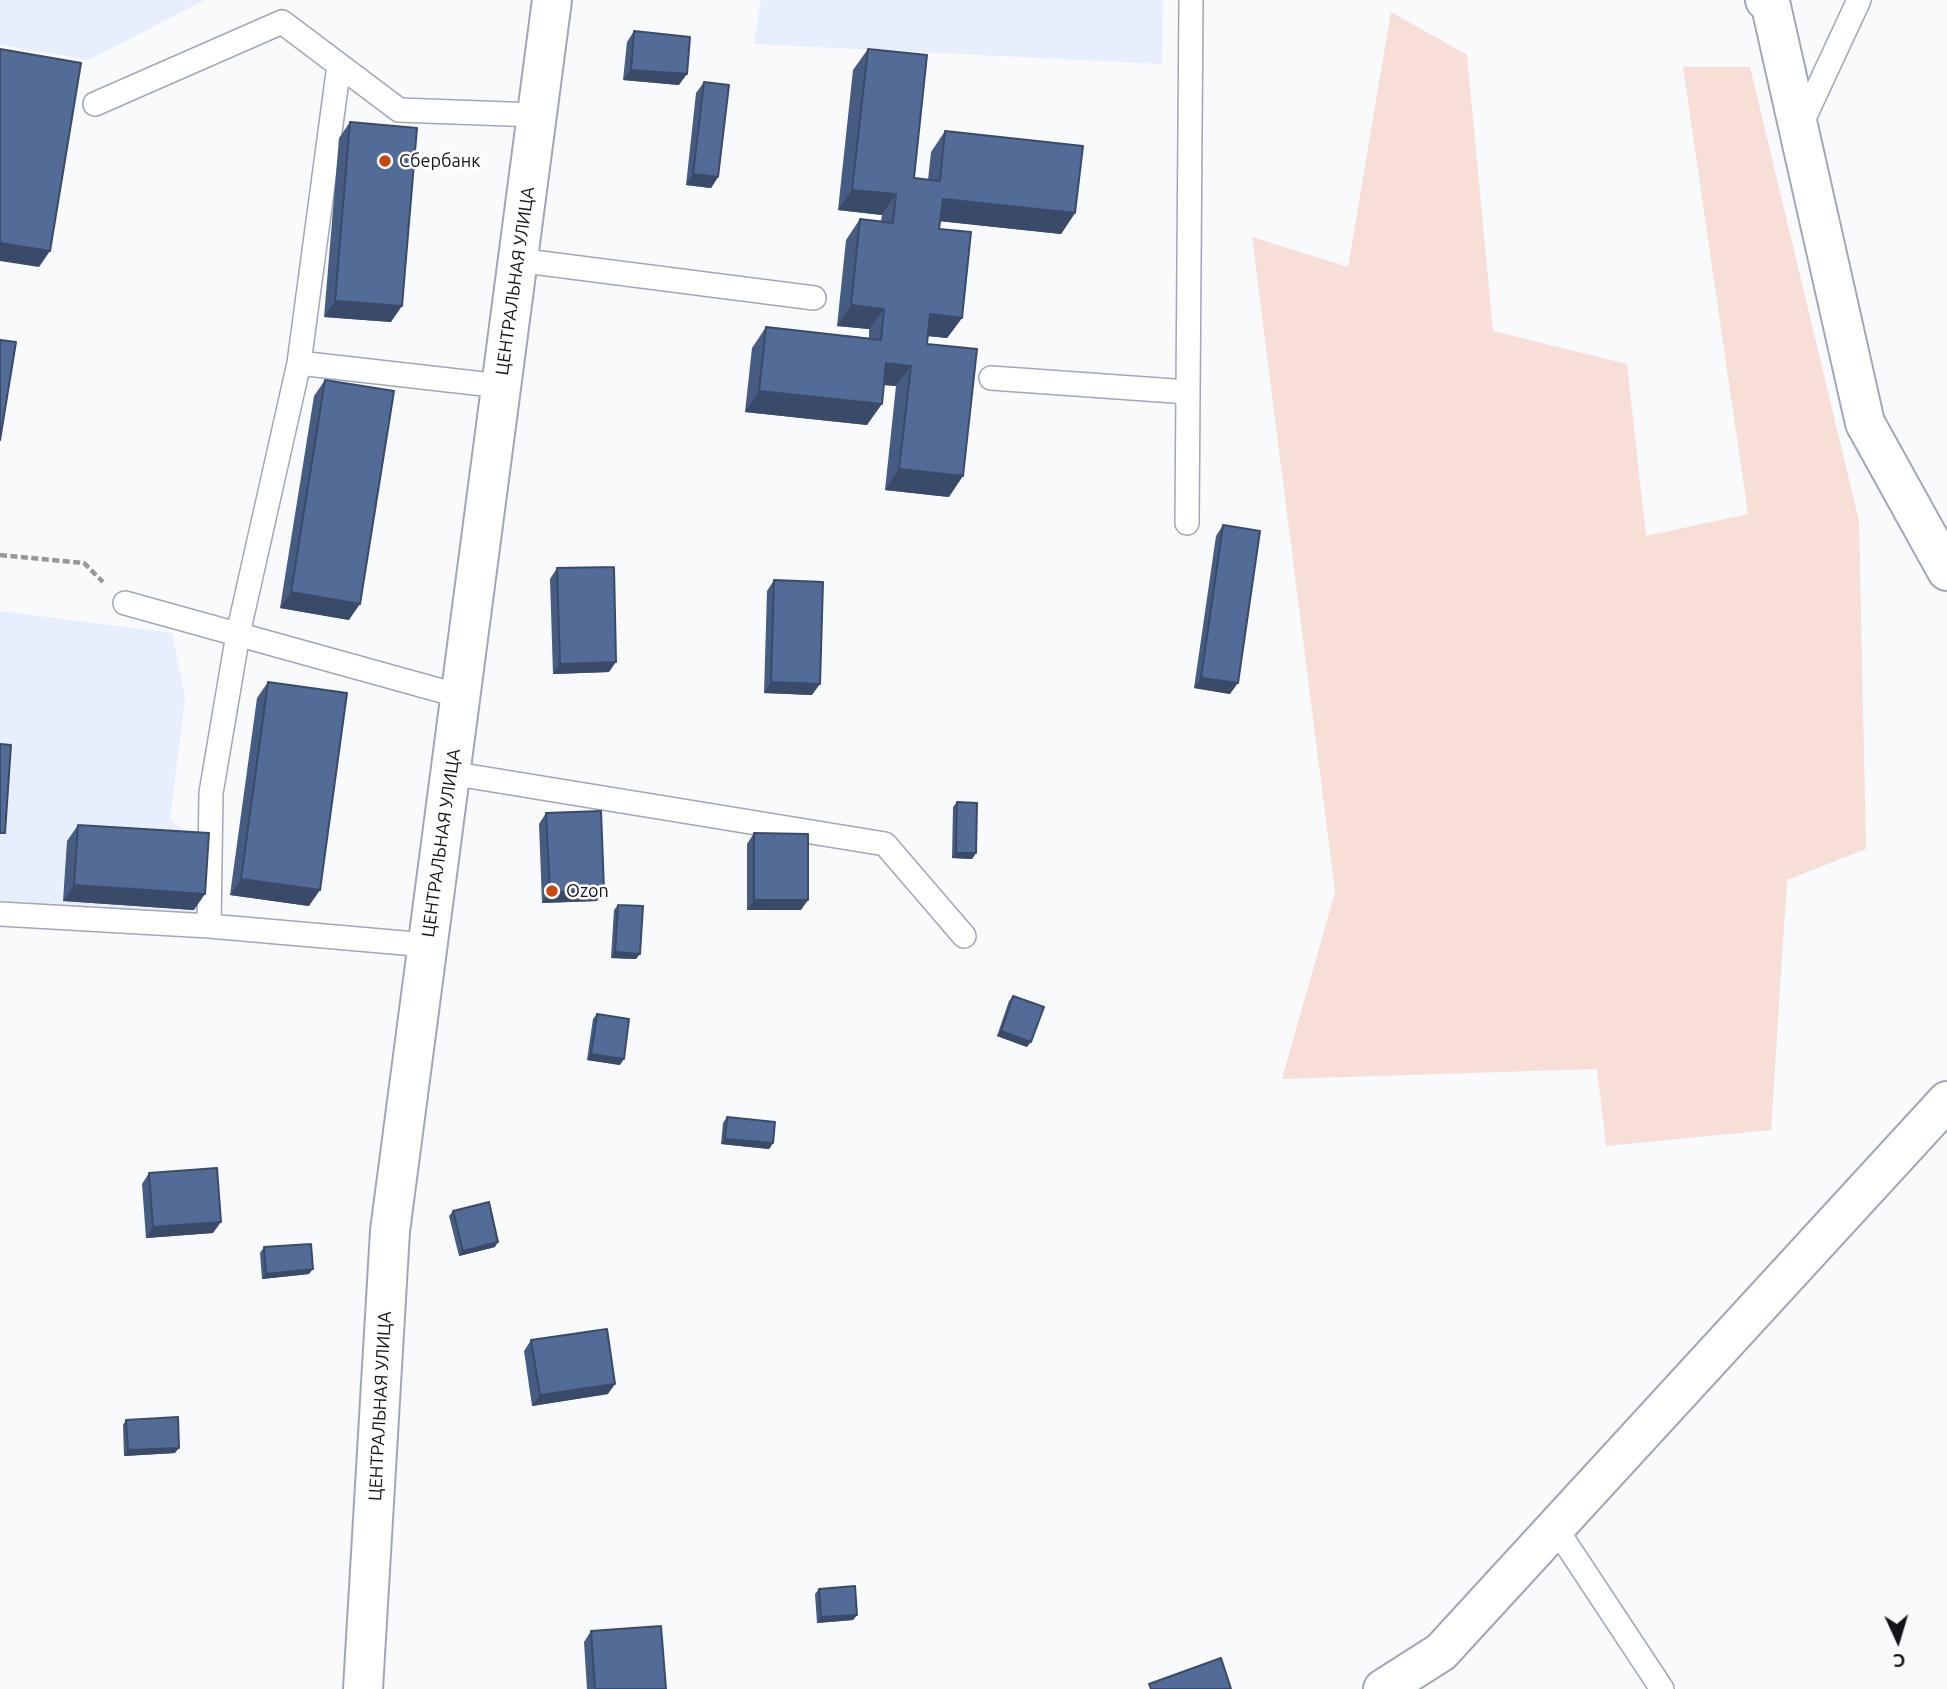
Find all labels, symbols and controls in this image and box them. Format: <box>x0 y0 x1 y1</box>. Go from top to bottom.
place label: Сбербанк <box>399 150 481 172</box>
marker: Сбербанк <box>377 153 393 169</box>
street label: ЦЕНТРАЛЬНАЯ УЛИЦА <box>491 185 539 377</box>
street label: ЦЕНТРАЛЬНАЯ УЛИЦА <box>417 747 465 939</box>
place label: Ozon <box>566 880 609 902</box>
marker: Ozon <box>544 883 560 899</box>
street label: ЦЕНТРАЛЬНАЯ УЛИЦА <box>364 1311 396 1501</box>
north arrow <box>1863 1605 1933 1675</box>
text: С <box>1893 1650 1906 1672</box>

